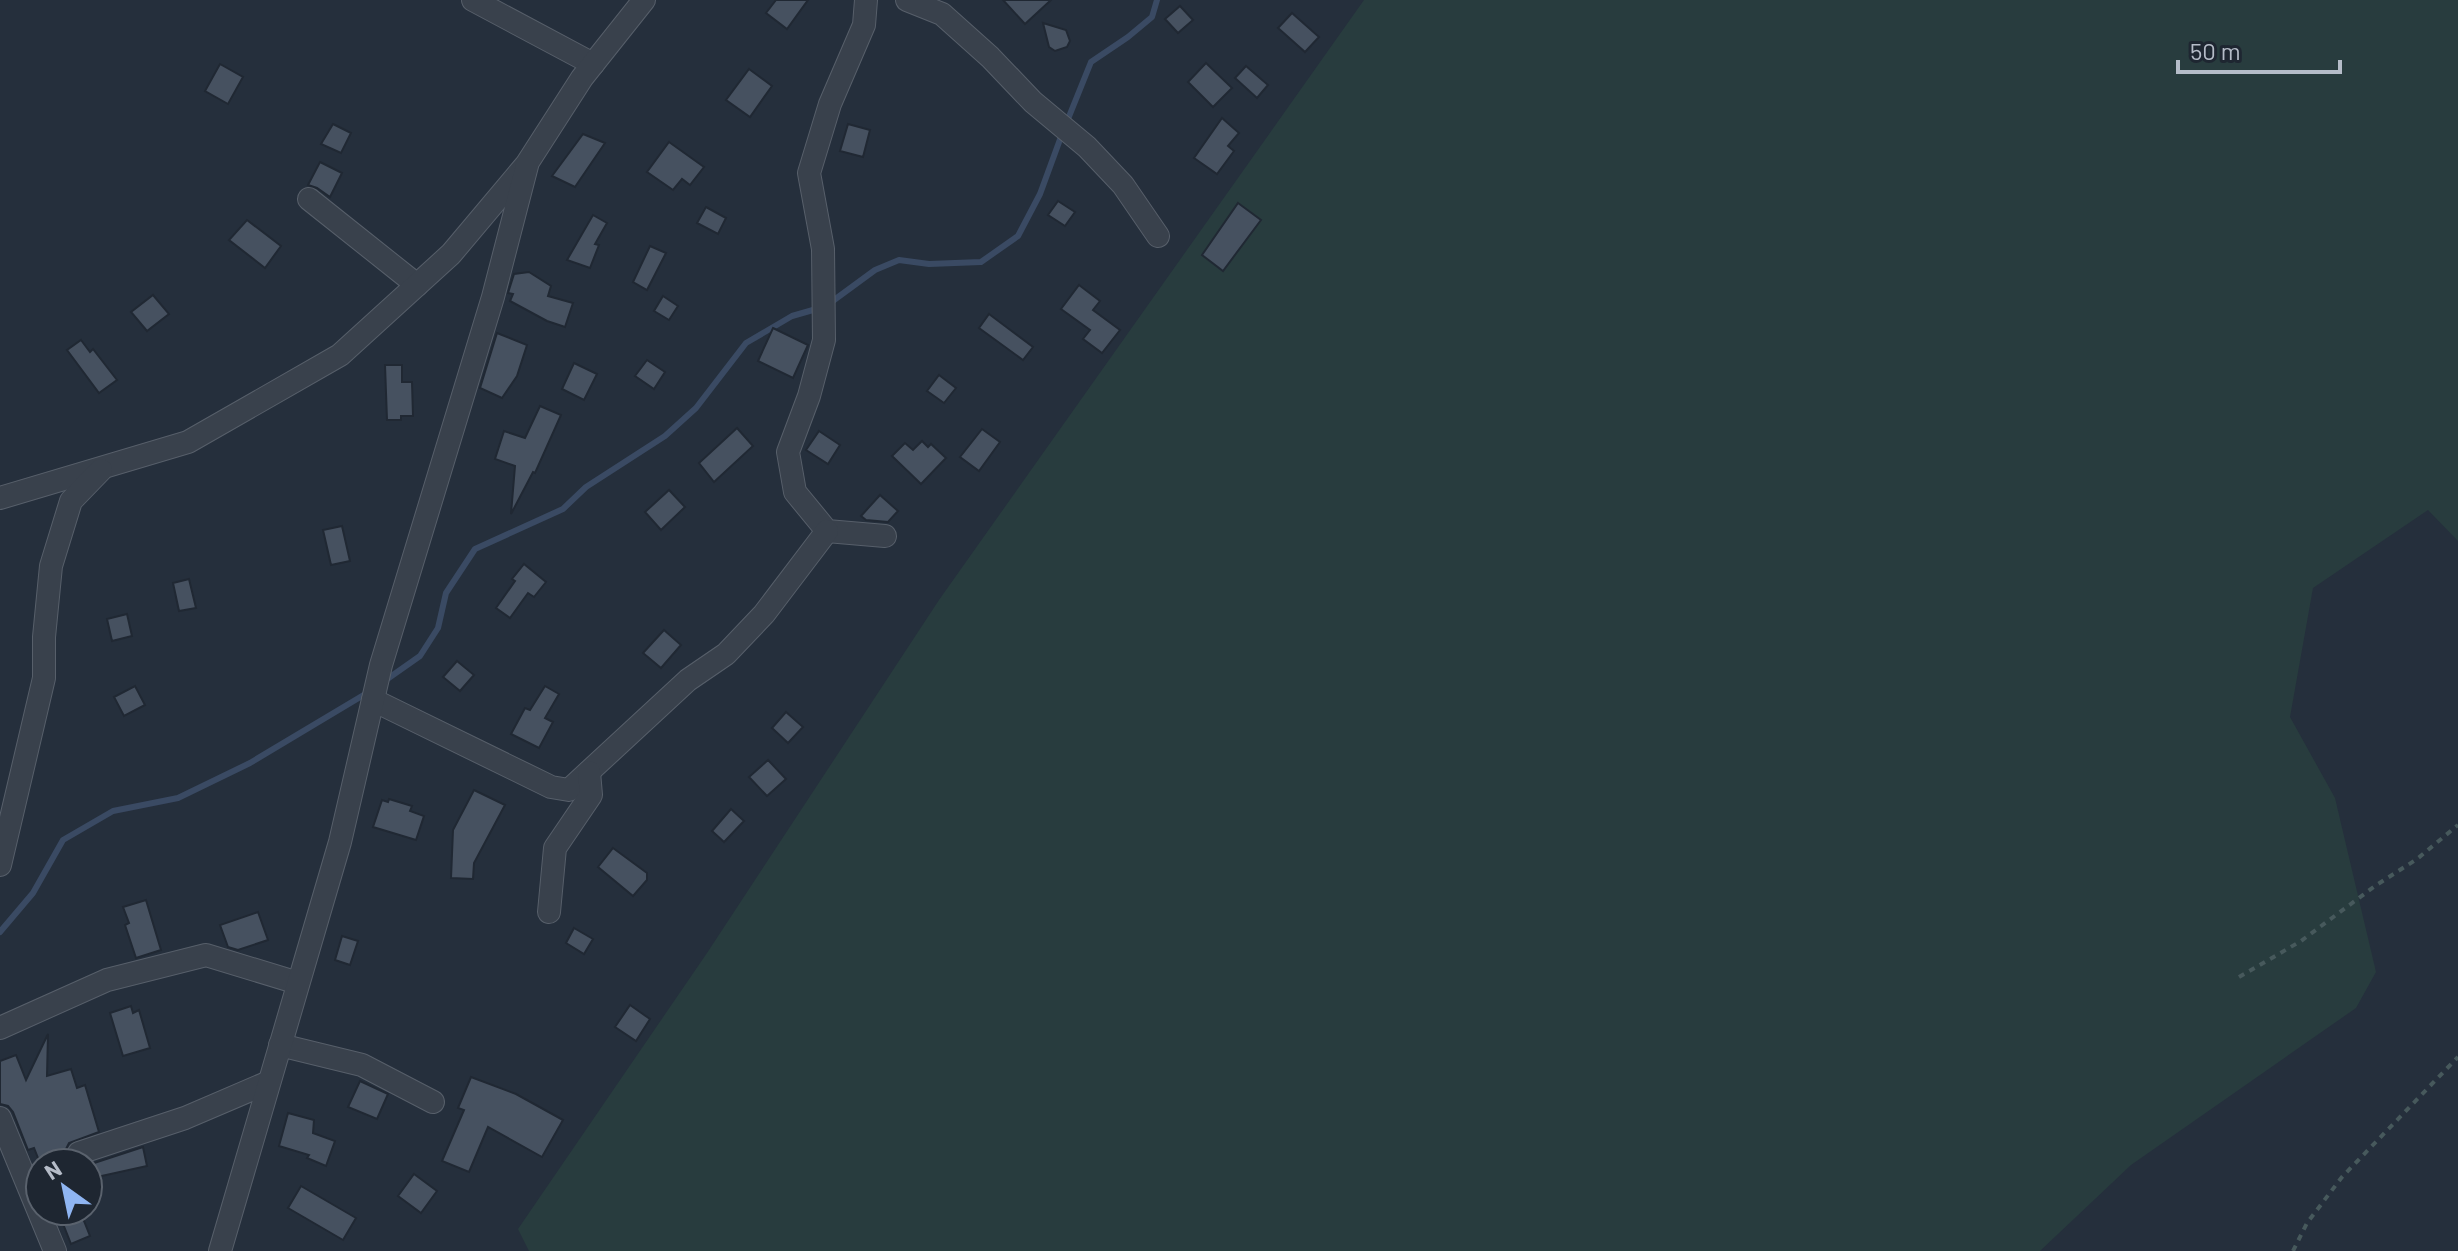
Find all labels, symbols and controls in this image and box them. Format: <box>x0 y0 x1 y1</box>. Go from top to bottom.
scale bar <box>2178 24 2340 74</box>
text: 50 m <box>2190 36 2241 65</box>
north arrow <box>24 1147 104 1227</box>
text: N <box>39 1154 66 1184</box>

